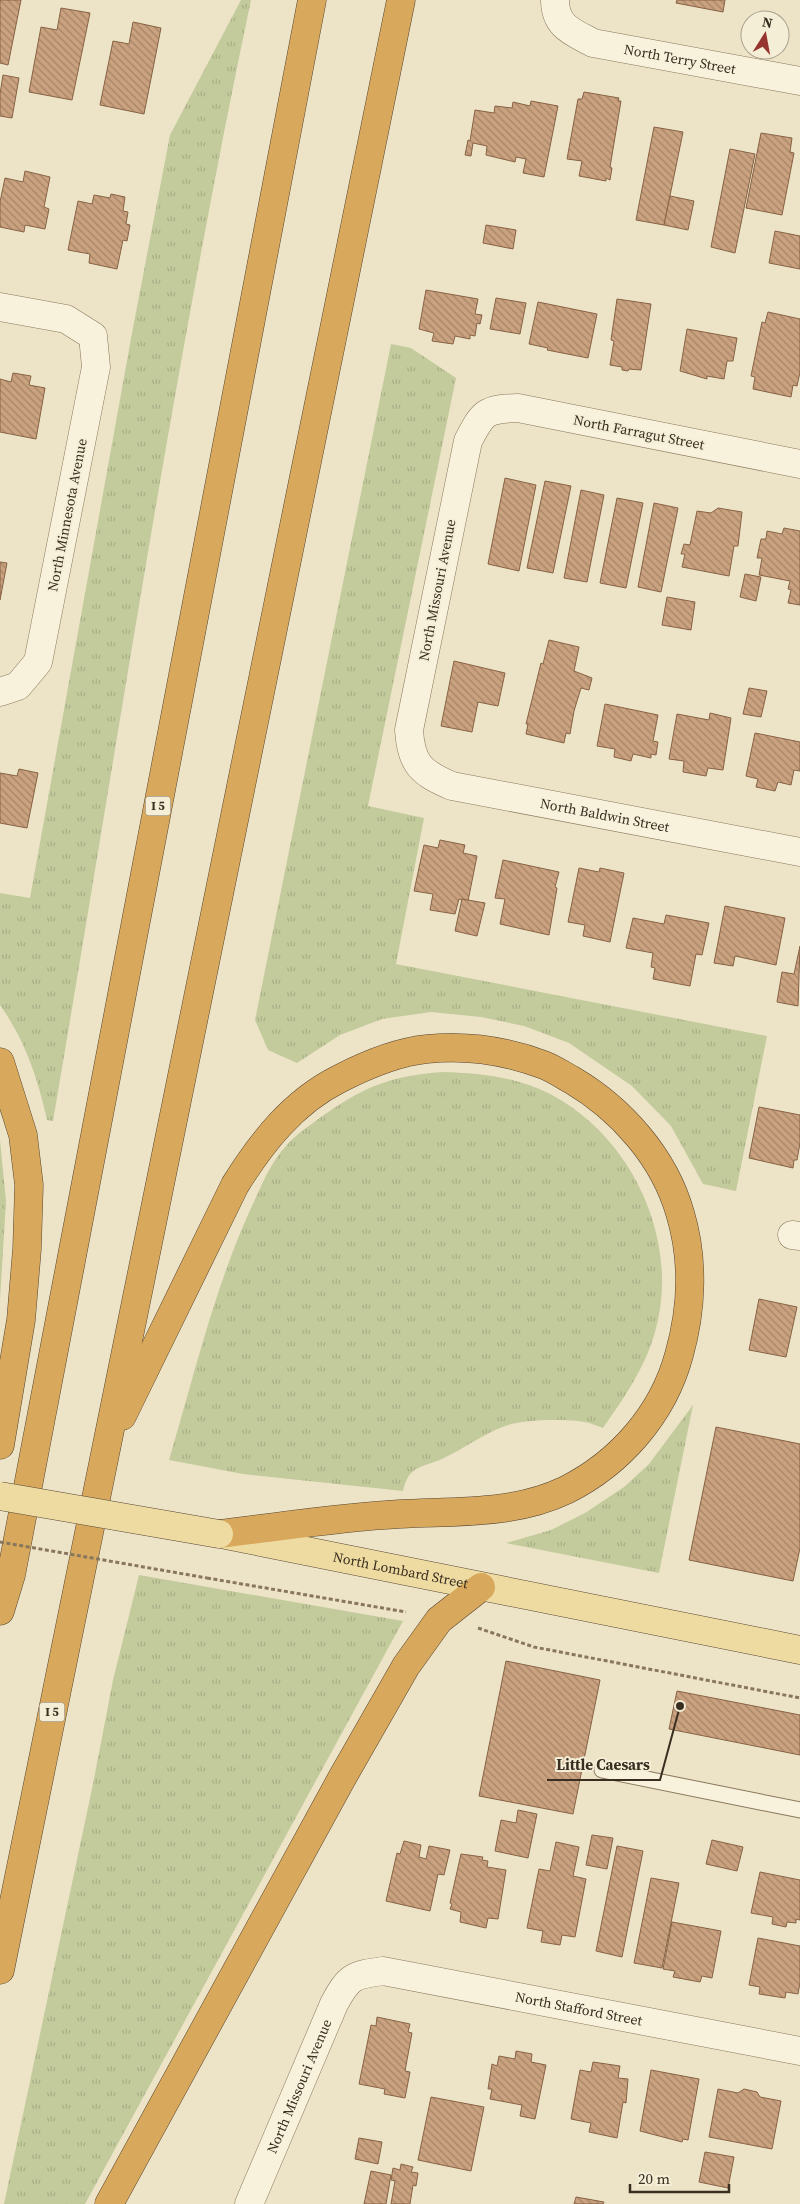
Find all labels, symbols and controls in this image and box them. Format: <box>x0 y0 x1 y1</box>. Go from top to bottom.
north arrow <box>740 10 790 60</box>
text: N <box>761 11 774 33</box>
street label: North Terry Street <box>622 39 738 79</box>
street label: North Farragut Street <box>572 410 707 455</box>
street label: North Minnesota Avenue <box>42 437 92 593</box>
street label: North Missouri Avenue <box>413 517 461 663</box>
street label: North Baldwin Street <box>538 793 671 837</box>
road number: I 5 <box>146 796 170 816</box>
street label: North Lombard Street <box>331 1547 470 1593</box>
road number: I 5 <box>40 1702 64 1721</box>
callout: Little Caesars <box>547 1750 660 1780</box>
text: Little Caesars <box>556 1754 650 1775</box>
street label: North Stafford Street <box>514 1987 644 2031</box>
street label: North Missouri Avenue <box>262 2016 337 2157</box>
scale bar <box>630 2162 729 2194</box>
text: 20 m <box>638 2168 670 2189</box>

